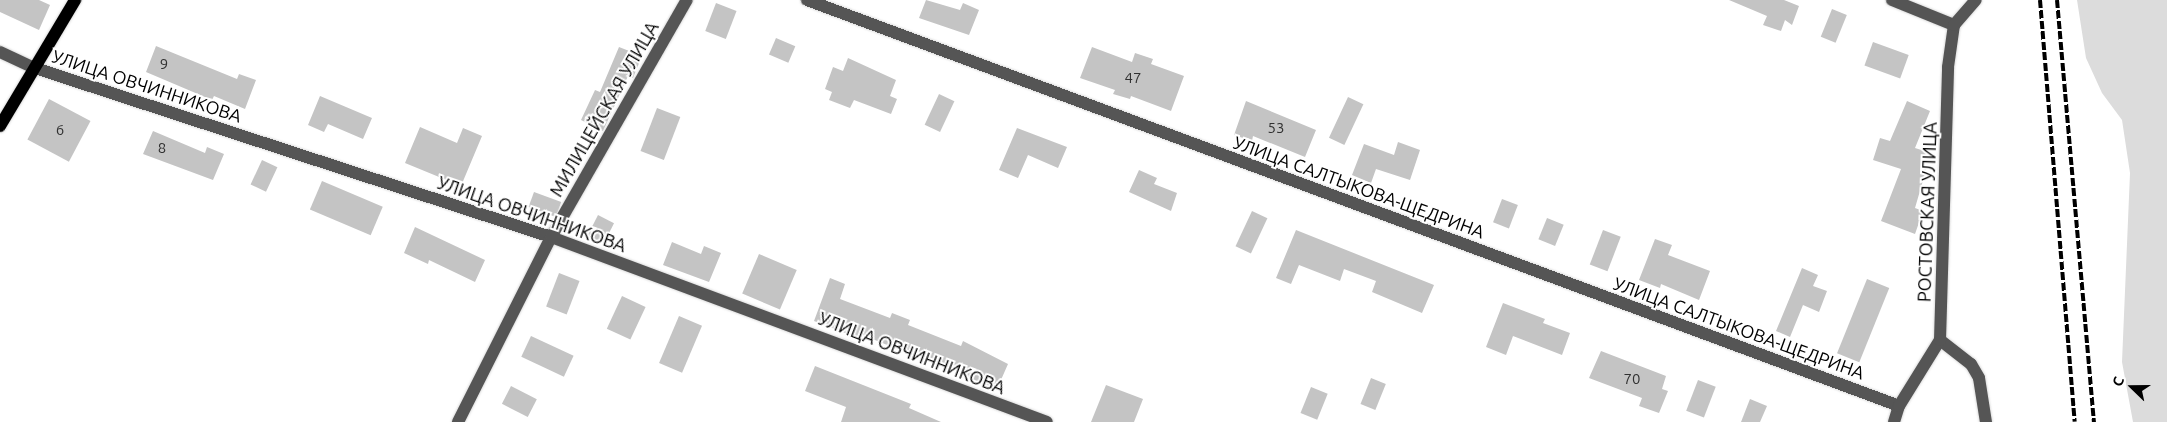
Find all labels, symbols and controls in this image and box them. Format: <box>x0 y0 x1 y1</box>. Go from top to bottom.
street label: МИЛИЦЕЙСКАЯ УЛИЦА <box>545 18 663 200</box>
street label: УЛИЦА ОВЧИННИКОВА <box>49 45 245 127</box>
house number: 9 <box>160 55 168 73</box>
house number: 47 <box>1125 69 1141 87</box>
house number: 53 <box>1268 119 1284 137</box>
house number: 6 <box>56 121 64 139</box>
street label: РОСТОВСКАЯ УЛИЦА <box>1913 122 1941 302</box>
street label: УЛИЦА САЛТЫКОВА-ЩЕДРИНА <box>1231 131 1487 243</box>
house number: 8 <box>158 139 166 157</box>
street label: УЛИЦА ОВЧИННИКОВА <box>435 172 629 256</box>
street label: УЛИЦА САЛТЫКОВА-ЩЕДРИНА <box>1611 272 1867 384</box>
street label: УЛИЦА ОВЧИННИКОВА <box>816 307 1008 399</box>
north arrow <box>2107 362 2157 412</box>
house number: 70 <box>1624 370 1640 388</box>
text: С <box>2109 374 2127 389</box>

